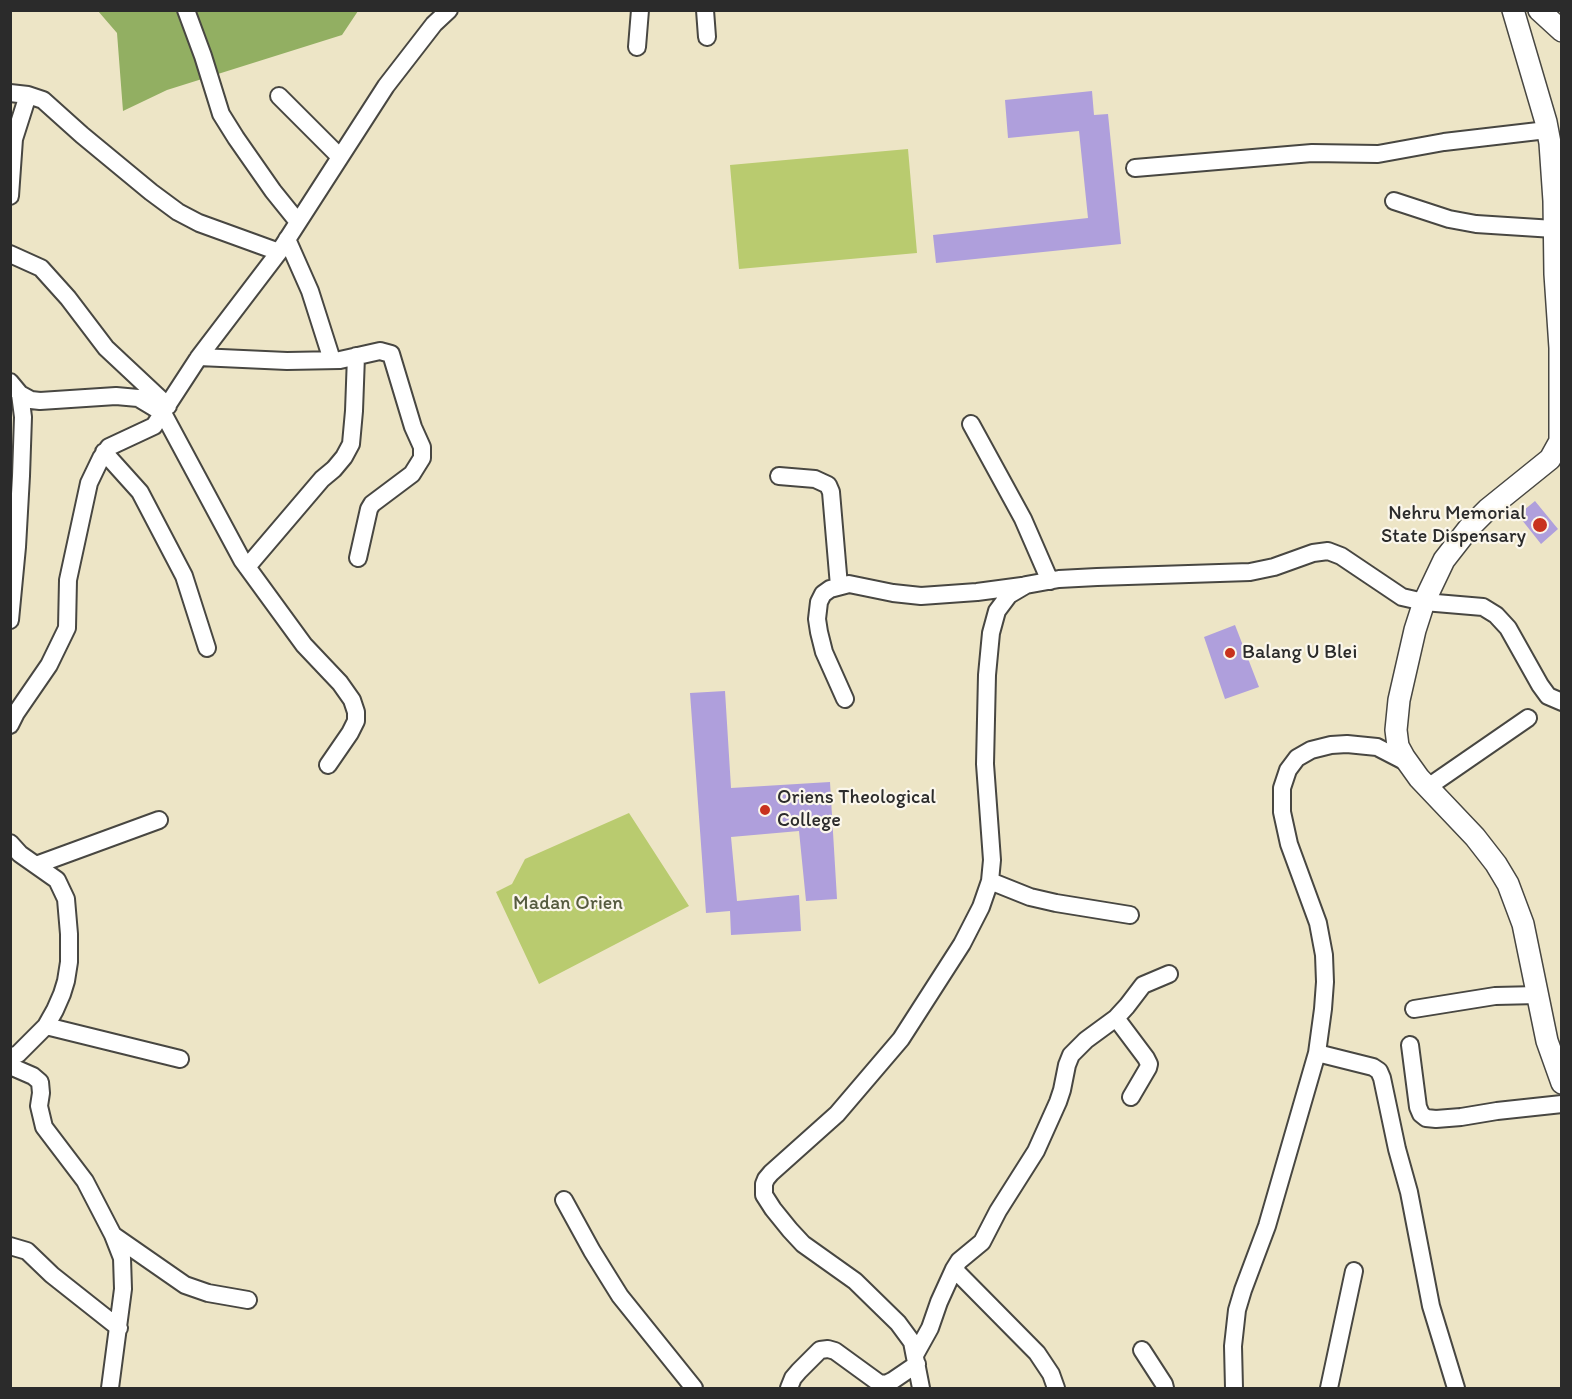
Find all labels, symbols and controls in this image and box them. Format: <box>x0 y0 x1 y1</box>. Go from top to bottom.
place label: Nehru Memorial State Dispensary <box>1381 502 1526 549</box>
marker: Nehru Memorial State Dispensary <box>1531 516 1549 534</box>
place label: Balang U Blei <box>1242 641 1357 665</box>
marker: Balang U Blei <box>1223 646 1237 660</box>
place label: Oriens Theological College <box>777 786 936 833</box>
marker: Oriens Theological College <box>758 803 772 817</box>
park label: Madan Orien <box>513 892 623 916</box>

